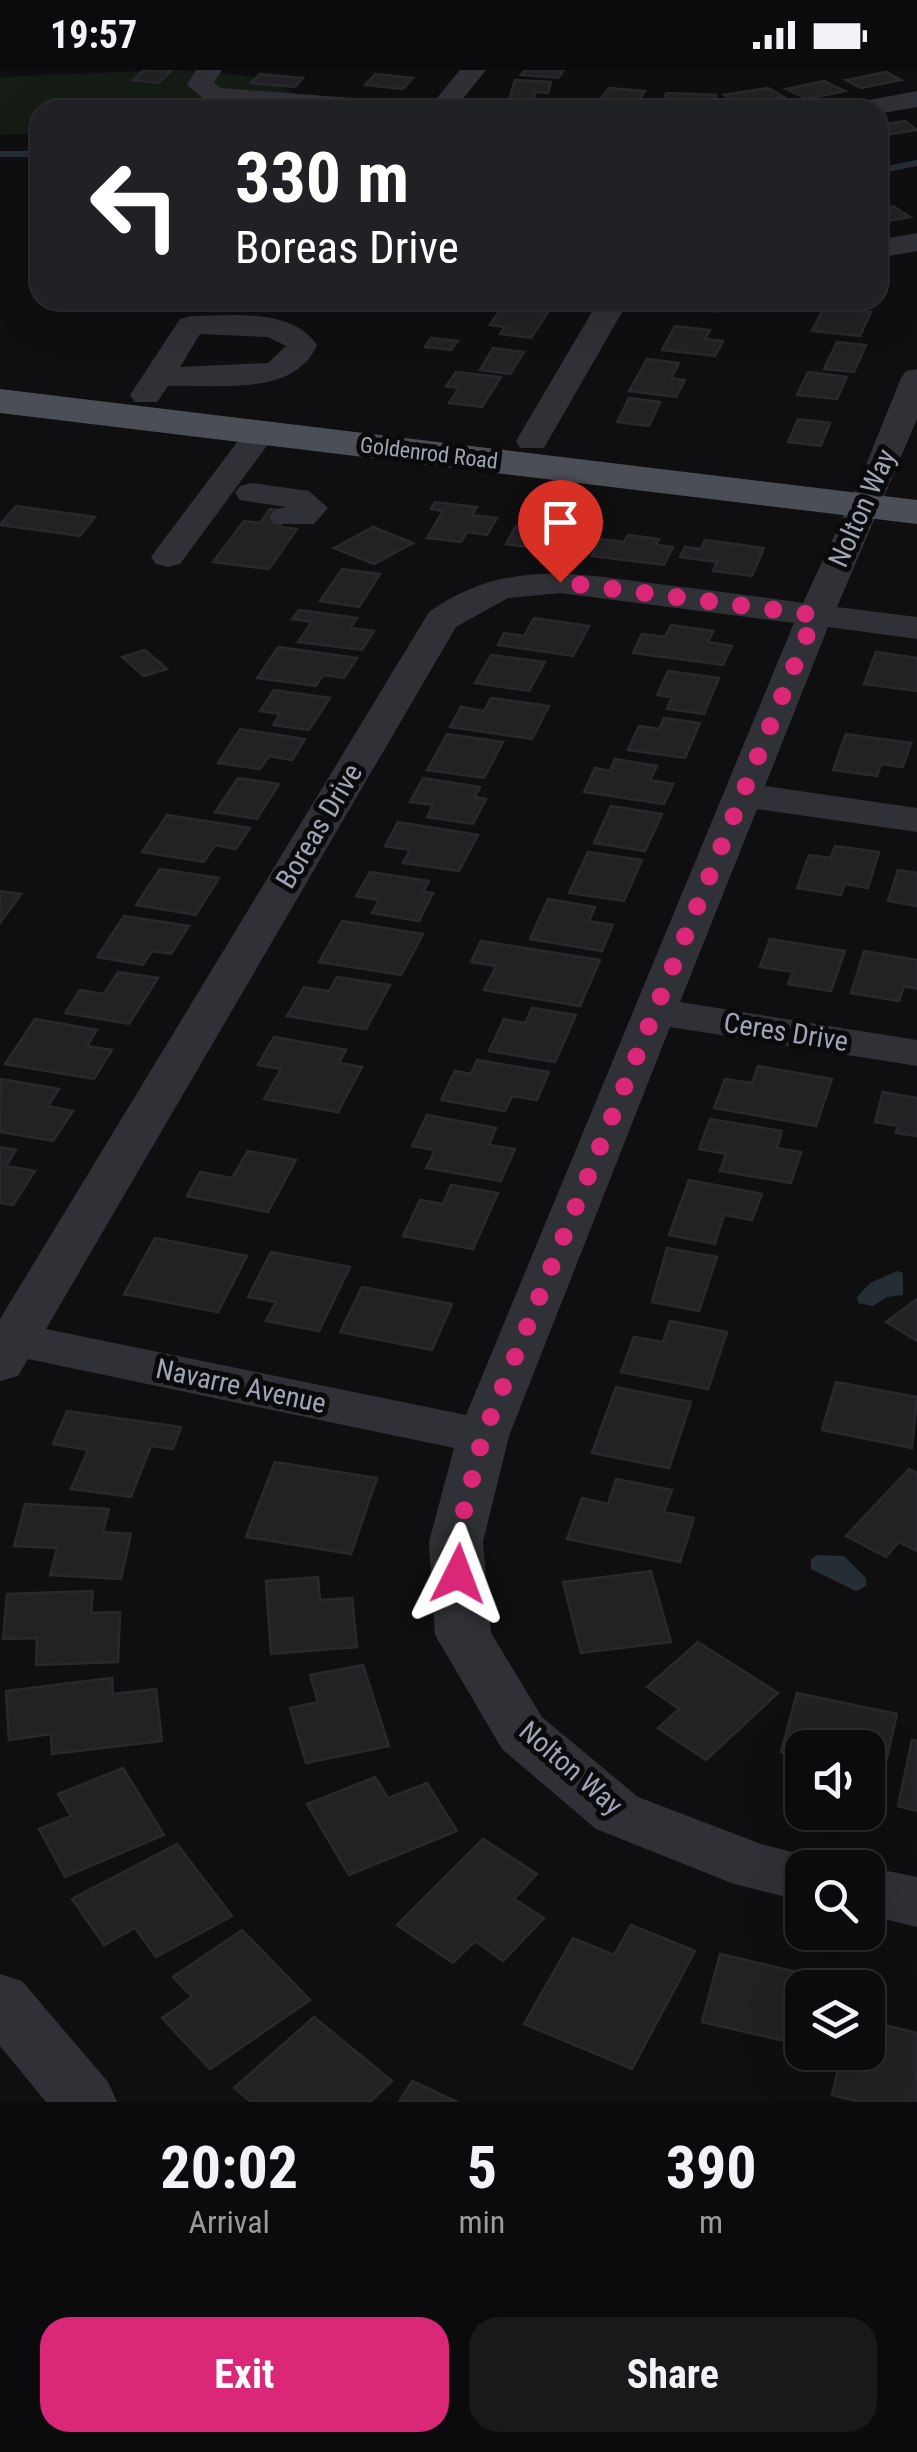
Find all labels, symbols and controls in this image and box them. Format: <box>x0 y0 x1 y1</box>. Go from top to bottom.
text: 19:57 <box>50 13 137 57</box>
text: 330 m <box>235 137 409 219</box>
icon: left <box>70 140 200 270</box>
text: Boreas Drive <box>235 221 459 274</box>
street label: Goldenrod Road <box>359 432 499 474</box>
street label: Nolton Way <box>821 444 903 572</box>
pin <box>518 480 603 583</box>
icon: arrive <box>533 495 588 550</box>
street label: Boreas Drive <box>269 758 369 894</box>
street label: Ceres Drive <box>721 1006 851 1058</box>
street label: Navarre Avenue <box>153 1352 329 1420</box>
position arrow <box>406 1522 510 1626</box>
street label: Nolton Way <box>513 1714 629 1822</box>
map controls <box>785 1730 885 2070</box>
button: sound <box>785 1730 885 1830</box>
button: search <box>785 1850 885 1950</box>
button: layers <box>785 1970 885 2070</box>
text: 20:02 <box>160 2132 298 2203</box>
text: 5 <box>467 2132 497 2203</box>
text: 390 <box>666 2132 757 2203</box>
text: Arrival <box>188 2203 270 2241</box>
text: min <box>458 2203 505 2241</box>
text: m <box>699 2203 723 2241</box>
button: Exit <box>40 2317 449 2432</box>
button: Share <box>469 2317 877 2432</box>

